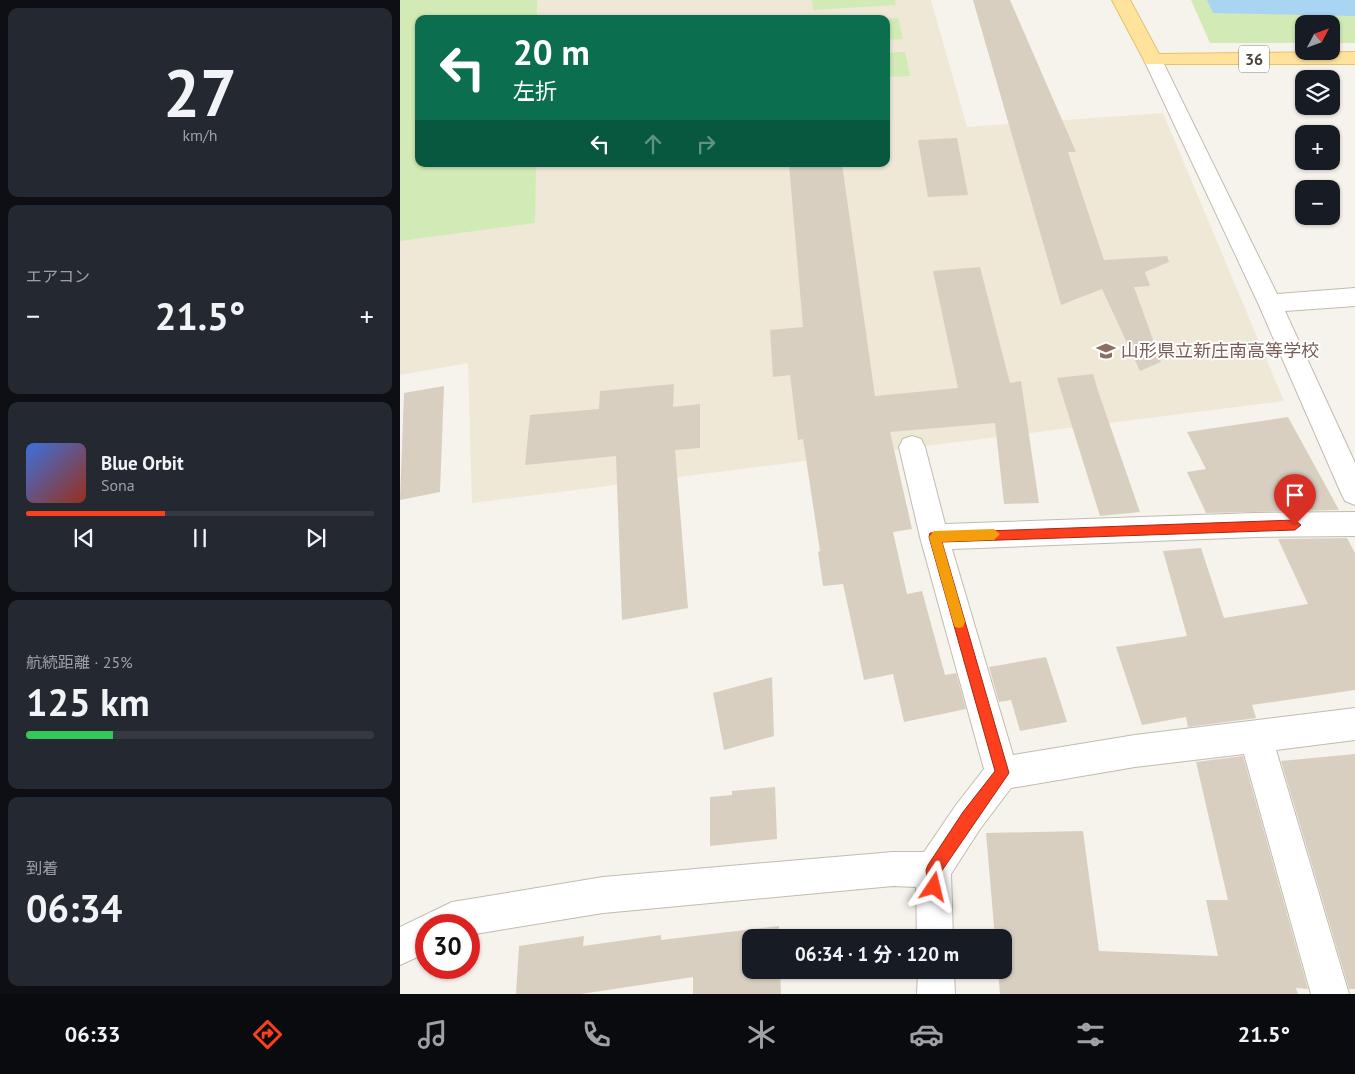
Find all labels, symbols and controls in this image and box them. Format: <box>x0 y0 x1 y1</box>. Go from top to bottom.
north arrow <box>1295 15 1340 60</box>
map controls <box>1295 15 1340 225</box>
text: 20 m <box>513 29 590 75</box>
icon: left <box>430 35 495 100</box>
road number: 36 <box>1239 46 1269 72</box>
text: 27 <box>163 50 237 134</box>
button: layers <box>1295 70 1340 115</box>
text: 左折 <box>513 77 557 105</box>
text: km/h <box>182 125 218 145</box>
button: + <box>1295 125 1340 170</box>
icon: left <box>586 130 614 158</box>
icon: ahead <box>639 130 667 158</box>
icon: right <box>692 130 720 158</box>
button: − <box>1295 180 1340 225</box>
text: エアコン <box>26 266 90 286</box>
text: 21.5° <box>155 291 245 340</box>
text: − <box>26 297 40 334</box>
text: + <box>360 297 374 334</box>
place label: 山形県立新庄南高等学校 <box>1121 339 1319 362</box>
school or university icon: 山形県立新庄南高等学校 <box>1095 340 1117 362</box>
text: Blue Orbit <box>101 451 184 475</box>
pin <box>1274 474 1316 525</box>
text: Sona <box>101 475 135 495</box>
icon: arrive <box>1281 481 1309 509</box>
icon: previous <box>70 524 98 552</box>
icon: pause <box>186 524 214 552</box>
icon: next <box>302 524 330 552</box>
text: 航続距離 · 25% <box>26 652 133 672</box>
text: 125 km <box>26 677 150 726</box>
text: 到着 <box>26 858 58 878</box>
position arrow <box>907 860 959 912</box>
text: 06:34 <box>26 883 122 932</box>
speed limit sign: 30 <box>415 914 480 979</box>
text: 06:34 · 1 分 · 120 m <box>795 942 959 966</box>
icon: directions <box>250 1017 285 1052</box>
icon: music <box>415 1017 450 1052</box>
icon: phone <box>579 1017 614 1052</box>
icon: climate <box>744 1017 779 1052</box>
icon: car <box>909 1017 944 1052</box>
icon: filters <box>1073 1017 1108 1052</box>
text: 06:33 <box>65 1020 121 1048</box>
text: 21.5° <box>1238 1020 1290 1048</box>

